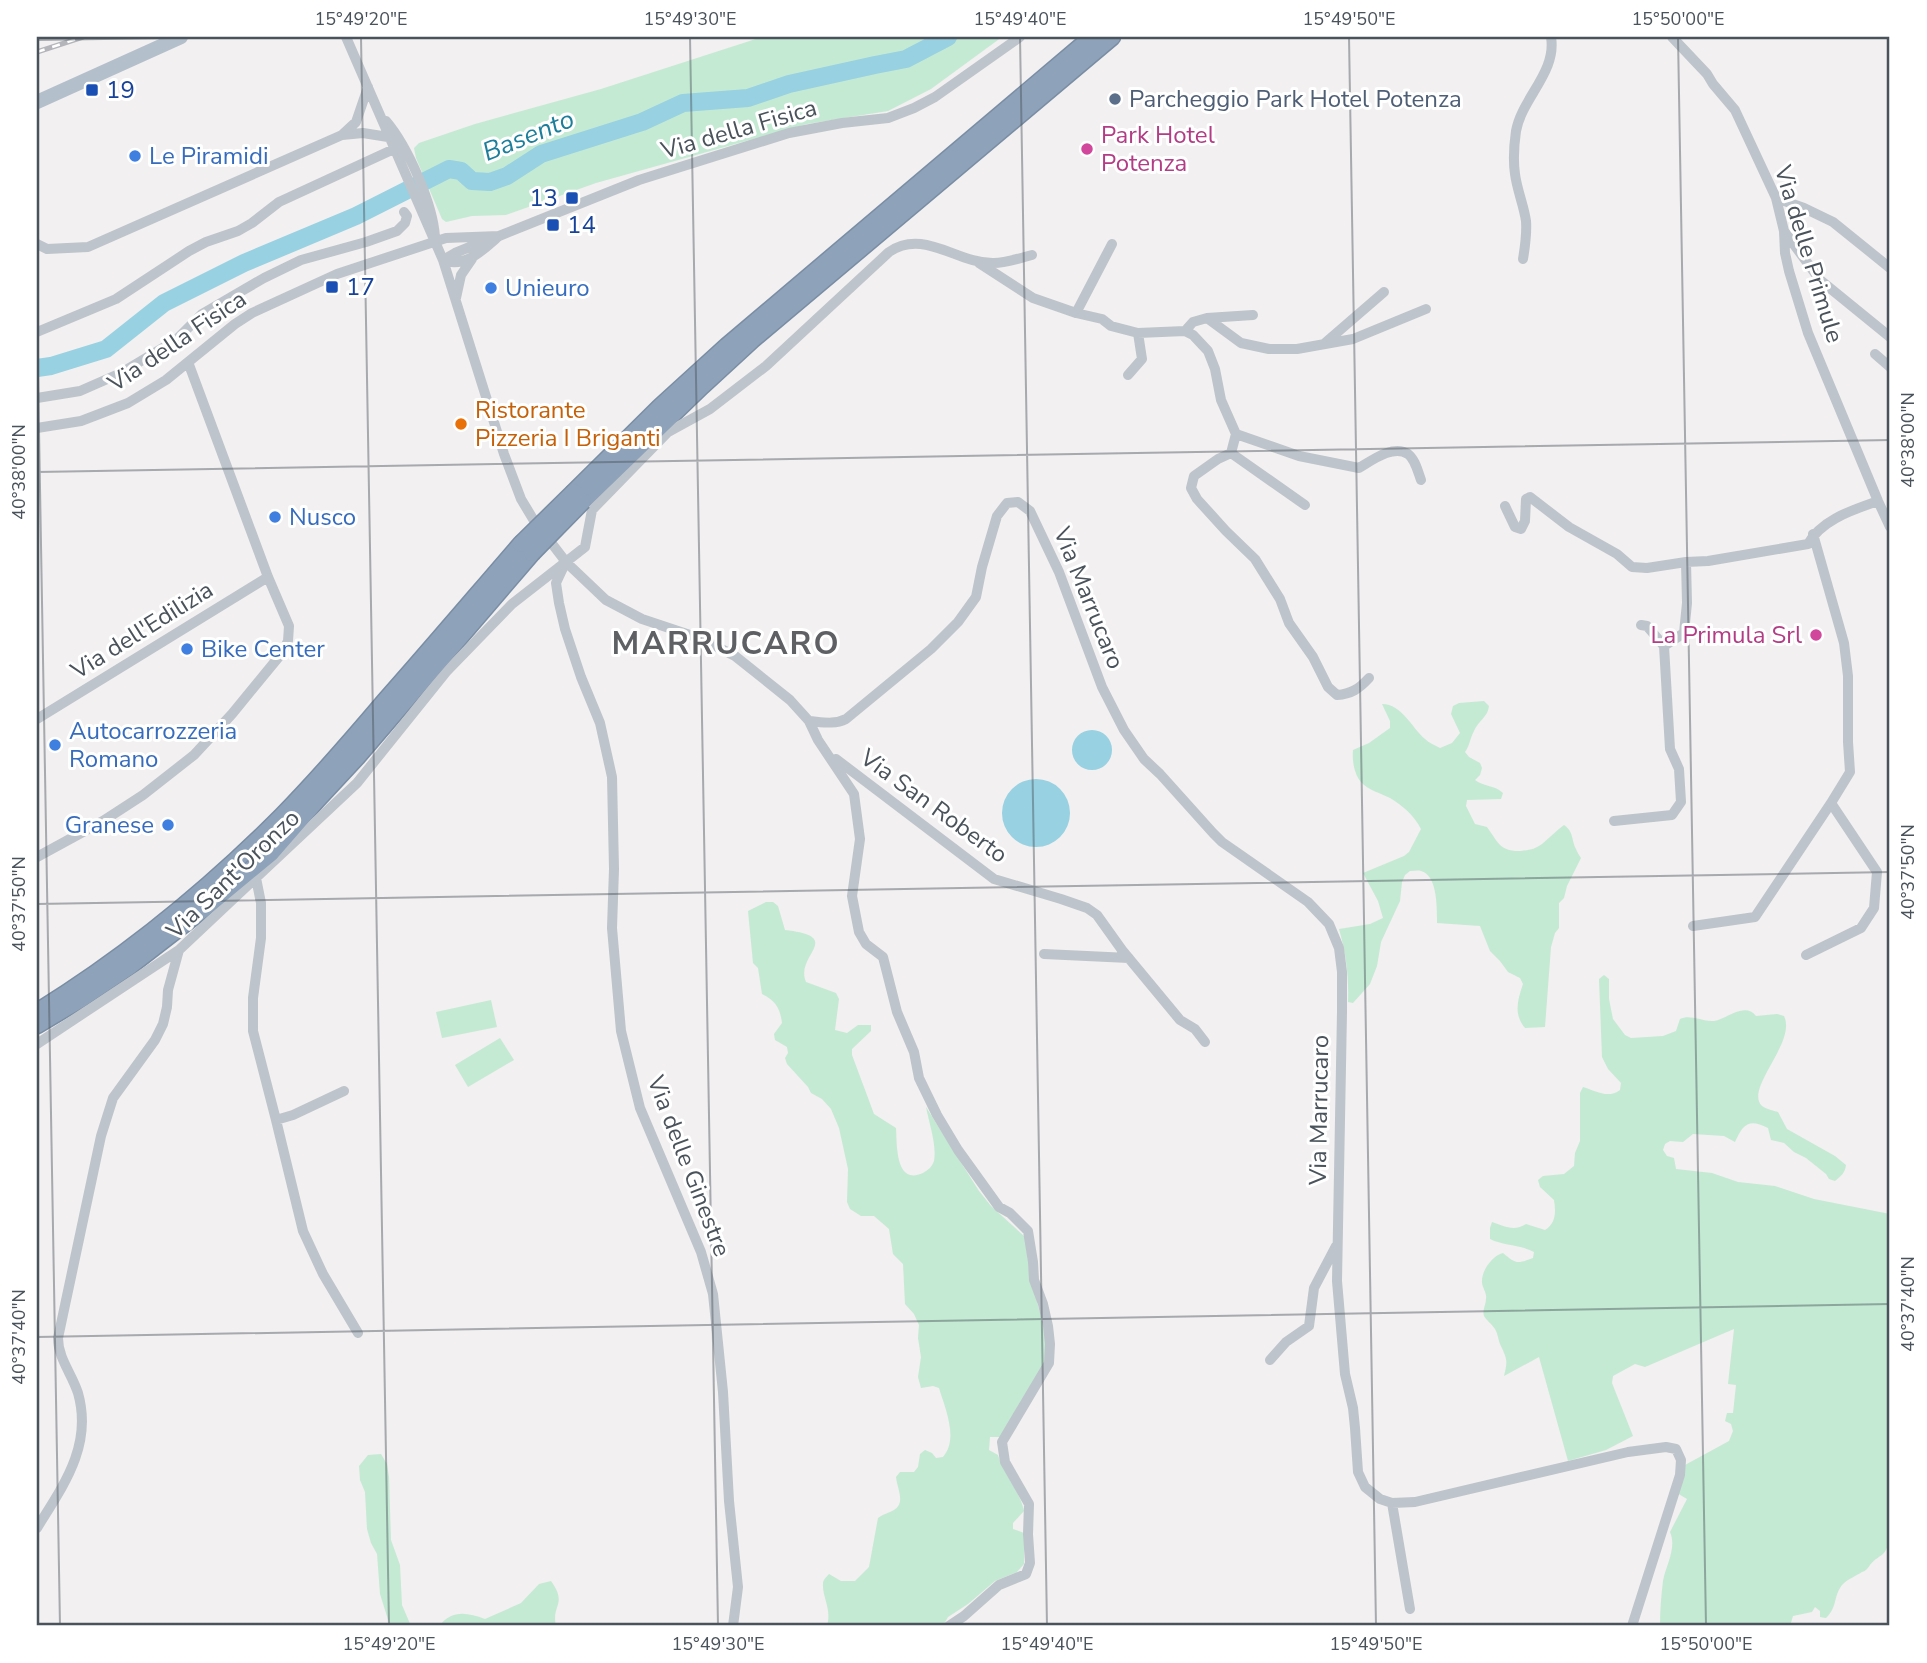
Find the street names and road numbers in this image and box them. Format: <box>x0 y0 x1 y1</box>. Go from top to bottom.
street label: Via della Fisica <box>657 92 821 167</box>
street label: Via delle Primule <box>1767 161 1851 346</box>
street label: Via della Fisica <box>101 283 252 400</box>
street label: Via Marrucaro <box>1046 521 1132 674</box>
street label: Via dell'Edilizia <box>64 574 219 687</box>
street label: Via San Roberto <box>853 741 1014 870</box>
street label: Via Sant'Oronzo <box>159 802 307 947</box>
street label: Via Marrucaro <box>1302 1035 1336 1186</box>
street label: Via delle Ginestre <box>639 1070 738 1261</box>

